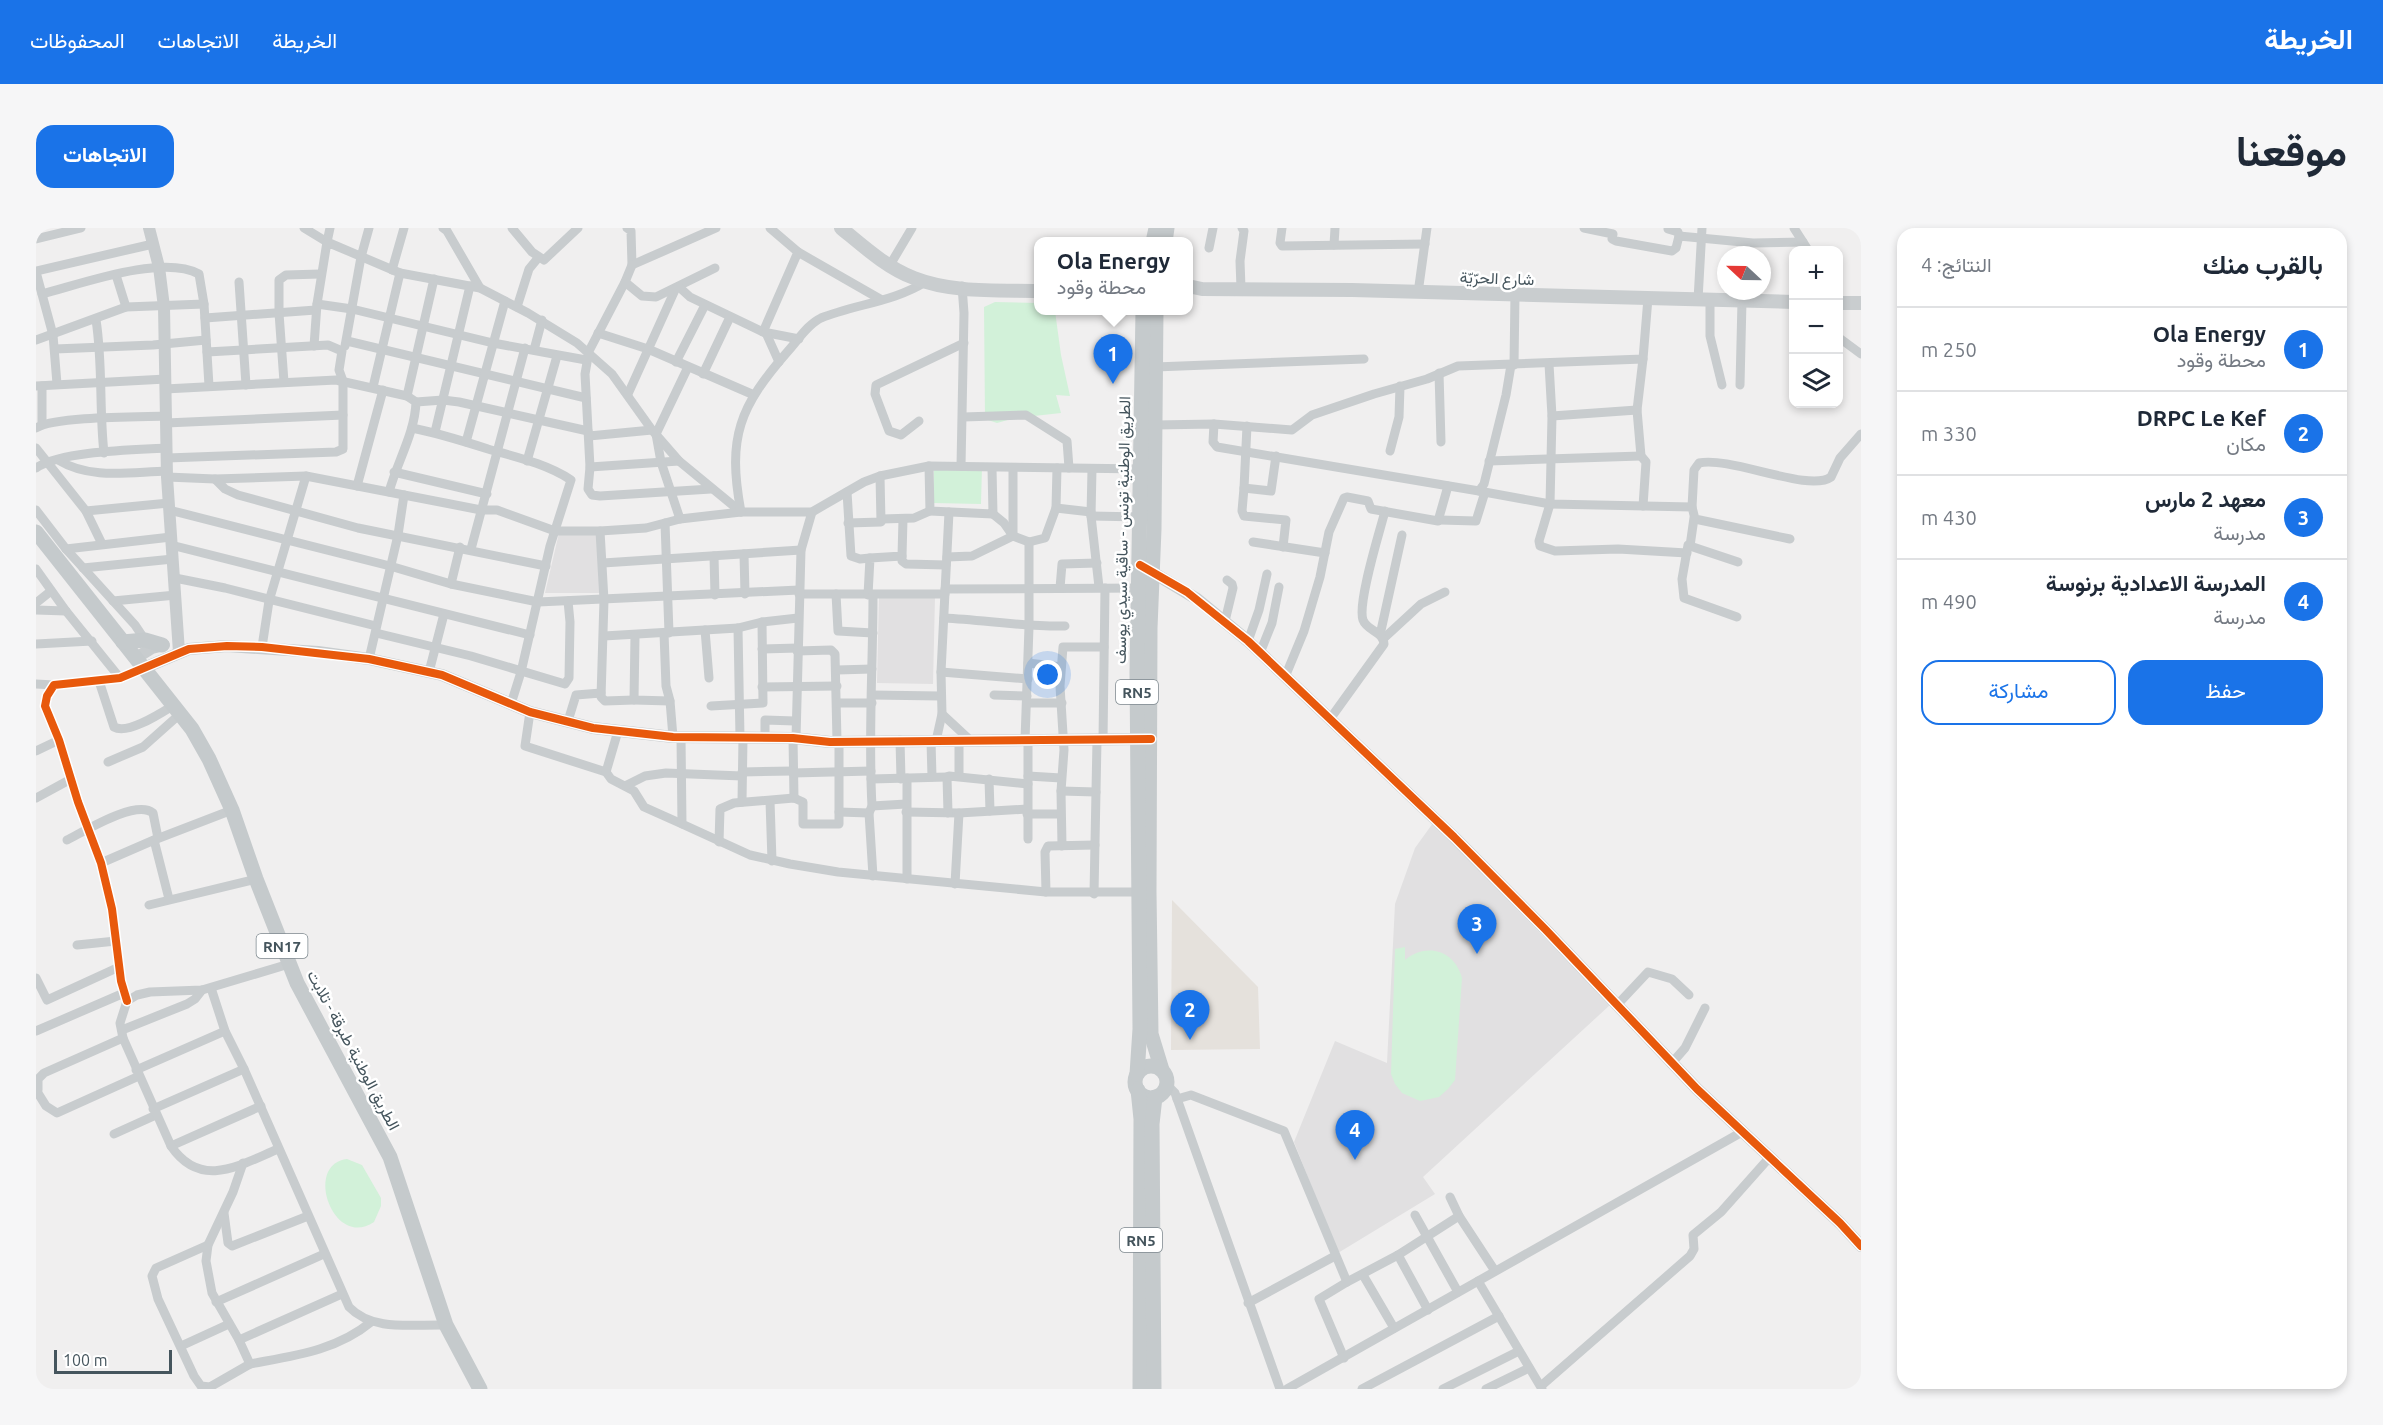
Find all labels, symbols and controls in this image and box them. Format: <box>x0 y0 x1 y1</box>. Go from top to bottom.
text: الخريطة <box>2264 23 2353 54</box>
text: المحفوظات <box>30 28 125 52</box>
text: الاتجاهات <box>158 28 239 52</box>
text: الخريطة <box>272 28 337 52</box>
button: الاتجاهات <box>36 125 174 188</box>
text: موقعنا <box>2236 127 2347 174</box>
popup <box>1034 237 1193 315</box>
north arrow <box>1717 246 1771 300</box>
map controls <box>1789 246 1843 408</box>
button: + <box>1789 246 1843 300</box>
text: Ola Energy <box>1057 248 1170 273</box>
text: بالقرب منك <box>2203 250 2323 279</box>
text: النتائج: 4 <box>1921 253 1992 276</box>
street label: شارع الحرّيّة <box>1459 268 1535 291</box>
text: محطة وقود <box>1057 275 1146 298</box>
button: − <box>1789 300 1843 354</box>
text: Ola Energy <box>2153 321 2266 346</box>
pin: 1 <box>1094 334 1132 384</box>
text: 250 m <box>1921 338 1977 361</box>
text: 1 <box>2298 338 2309 361</box>
text: محطة وقود <box>2177 348 2266 371</box>
button: layers <box>1789 354 1843 408</box>
street label: الطريق الوطنية تونس - ساقية سيدي يوسف <box>1111 396 1138 664</box>
text: DRPC Le Kef <box>2137 405 2266 430</box>
text: 330 m <box>1921 422 1977 445</box>
text: 2 <box>2298 422 2309 445</box>
text: مكان <box>2226 432 2266 455</box>
text: معهد 2 مارس <box>2145 486 2266 511</box>
text: 430 m <box>1921 506 1977 529</box>
text: 3 <box>2298 506 2309 529</box>
text: مدرسة <box>2213 521 2266 544</box>
text: المدرسة الاعدادية برنوسة <box>2046 570 2266 595</box>
text: 490 m <box>1921 590 1977 613</box>
text: 4 <box>2298 590 2309 613</box>
text: مدرسة <box>2213 605 2266 628</box>
your location <box>1033 660 1062 689</box>
button: مشاركة <box>1921 660 2116 725</box>
button: حفظ <box>2128 660 2323 725</box>
road number: RN5 <box>1116 680 1158 704</box>
pin: 3 <box>1458 904 1496 954</box>
road number: RN17 <box>256 934 308 958</box>
street label: الطريق الوطنية طبرقة - تلابت <box>302 967 404 1134</box>
pin: 2 <box>1170 990 1210 1040</box>
pin: 4 <box>1336 1110 1374 1160</box>
road number: RN5 <box>1120 1228 1162 1252</box>
scale bar <box>54 1347 172 1374</box>
text: 100 m <box>63 1351 108 1369</box>

